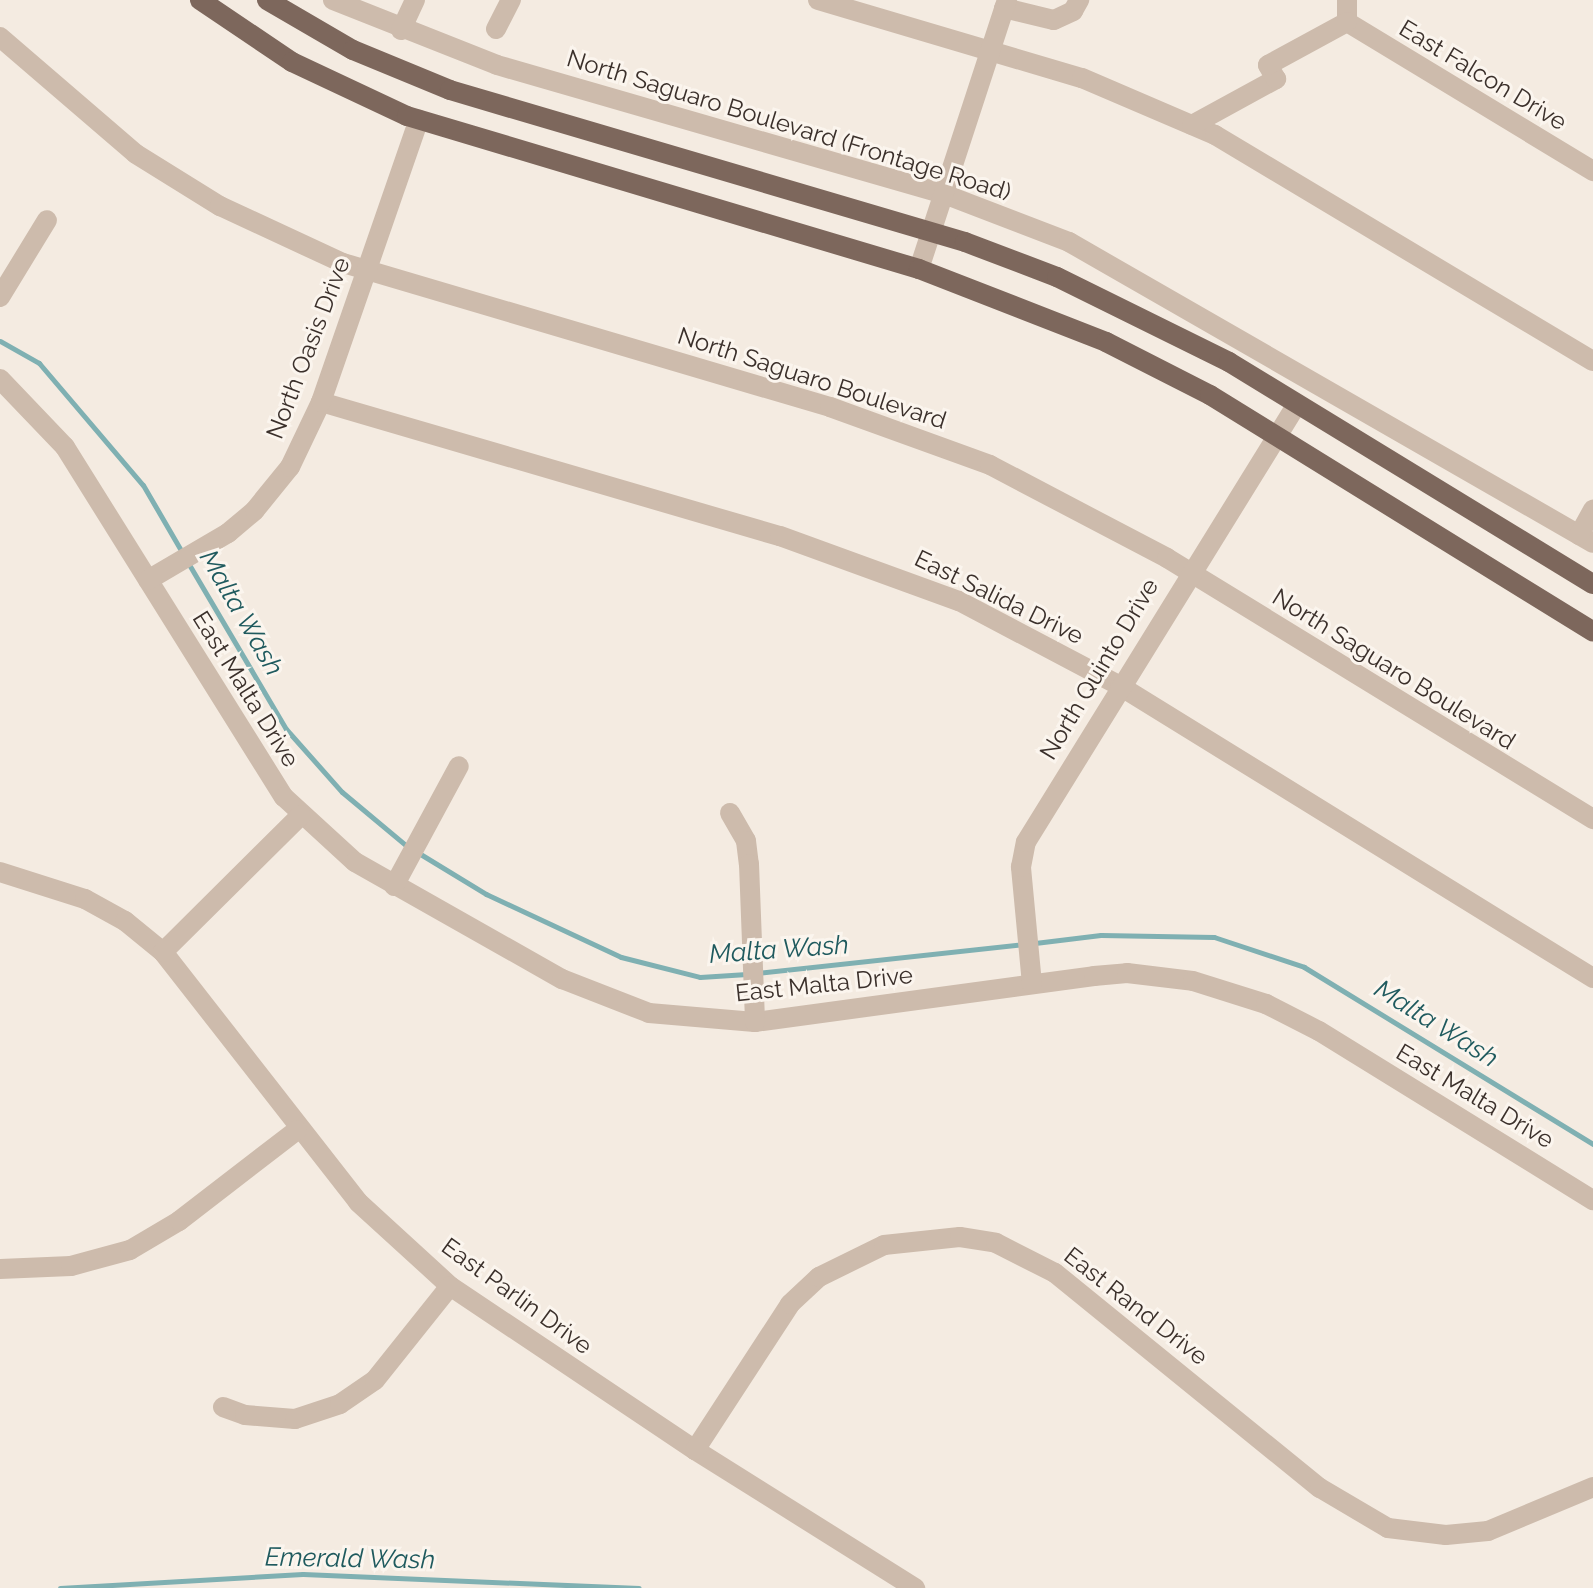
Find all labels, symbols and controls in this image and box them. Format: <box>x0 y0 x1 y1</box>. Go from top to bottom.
street label: East Falcon Drive <box>1394 14 1572 136</box>
street label: North Saguaro Boulevard (Frontage Road) <box>563 44 1015 206</box>
street label: North Oasis Drive <box>260 253 356 443</box>
street label: North Saguaro Boulevard <box>674 321 950 435</box>
water label: Malta Wash <box>192 544 290 682</box>
street label: East Salida Drive <box>910 544 1088 650</box>
street label: North Quinto Drive <box>1034 573 1164 765</box>
street label: North Saguaro Boulevard <box>1267 582 1521 756</box>
street label: East Malta Drive <box>187 606 305 772</box>
water label: Malta Wash <box>708 930 850 970</box>
street label: East Malta Drive <box>734 960 914 1008</box>
water label: Malta Wash <box>1368 973 1504 1075</box>
street label: East Malta Drive <box>1391 1038 1559 1154</box>
street label: East Parlin Drive <box>436 1232 598 1360</box>
street label: East Rand Drive <box>1058 1241 1214 1371</box>
water label: Emerald Wash <box>264 1542 436 1576</box>

